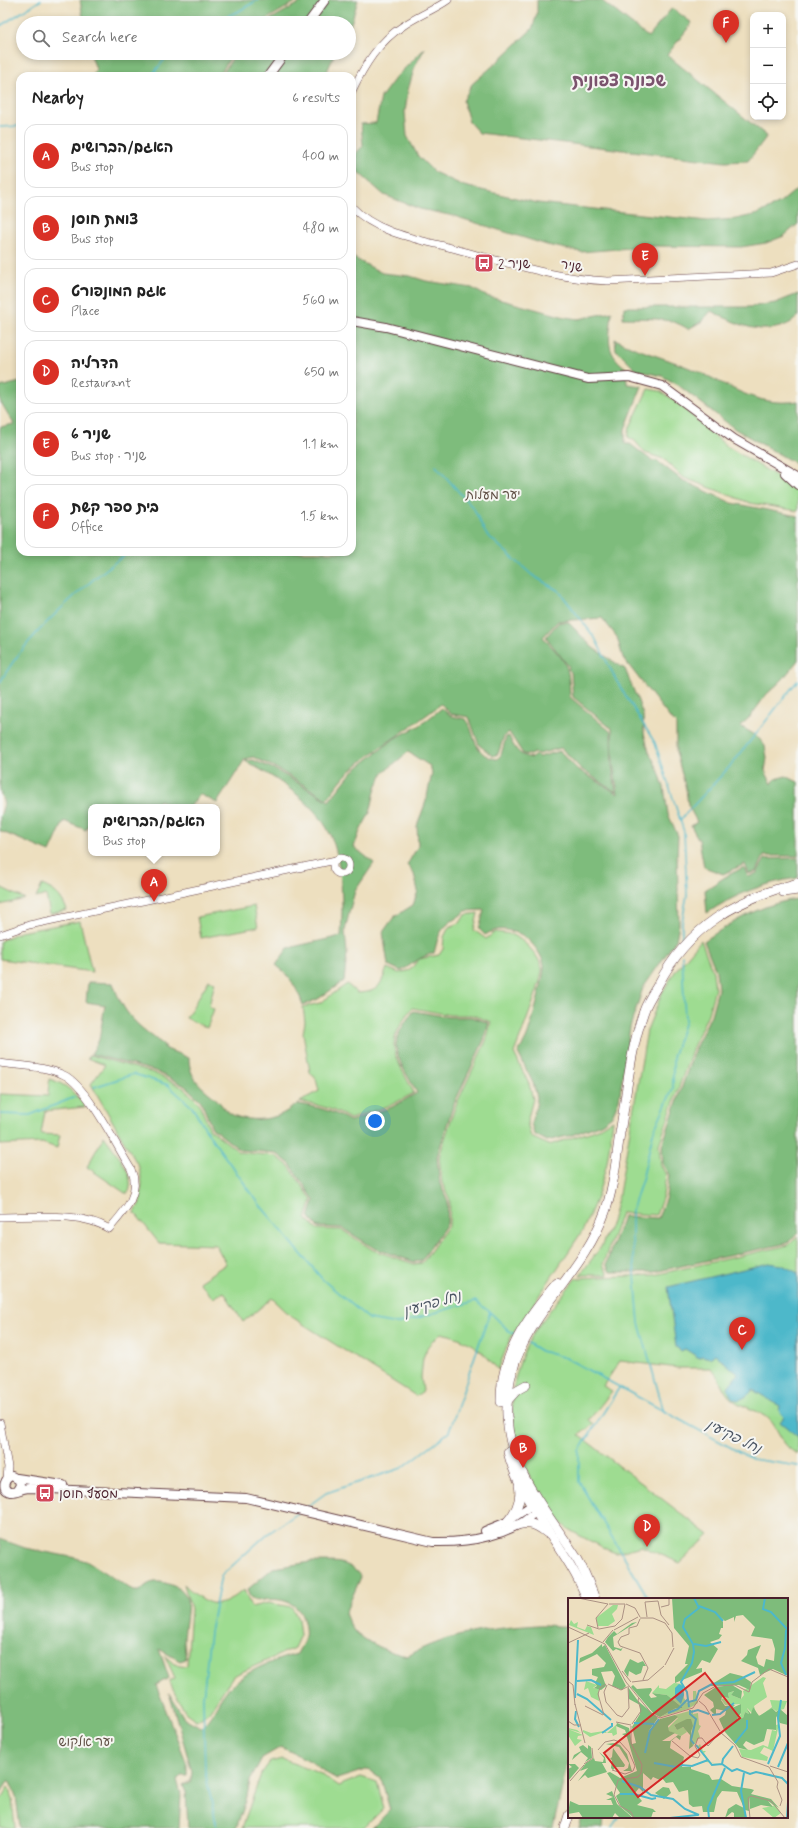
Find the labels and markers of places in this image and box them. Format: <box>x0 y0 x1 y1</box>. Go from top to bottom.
pin: F <box>713 10 739 43</box>
pin: E <box>632 243 658 276</box>
bus stop icon: שניר 2 <box>473 252 495 274</box>
place label: שניר 2 <box>498 256 530 273</box>
pin: A <box>141 869 167 902</box>
pin: C <box>729 1317 755 1350</box>
pin: B <box>510 1435 536 1468</box>
bus stop icon: מסעף חוסן <box>34 1482 56 1504</box>
place label: מסעף חוסן <box>59 1486 118 1503</box>
pin: D <box>634 1514 660 1547</box>

